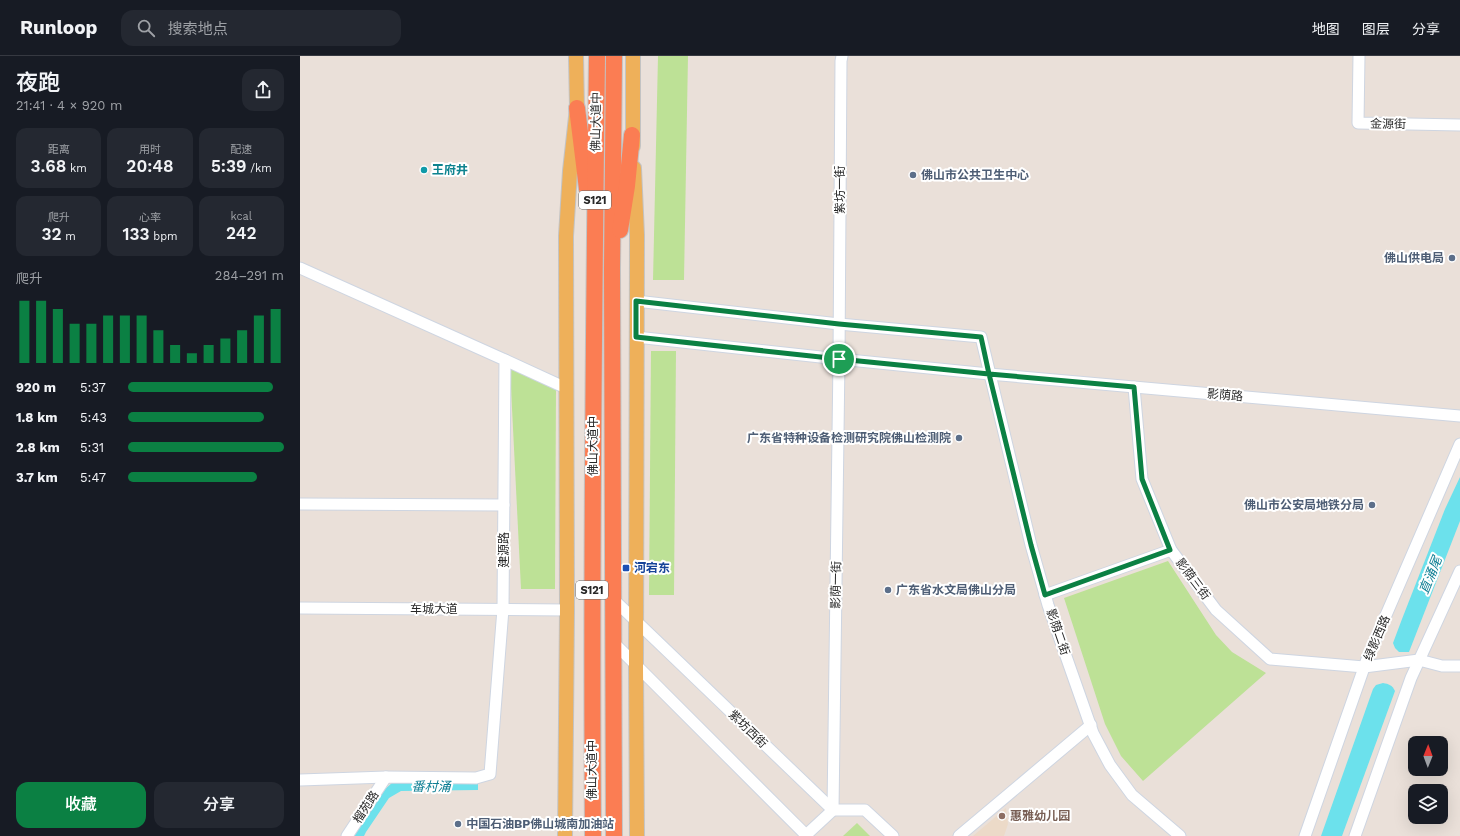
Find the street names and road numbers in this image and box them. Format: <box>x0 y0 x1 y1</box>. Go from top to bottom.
street label: 佛山大道中 <box>588 92 604 152</box>
street label: 金源街 <box>1370 117 1406 131</box>
street label: 紫坊一街 <box>833 166 847 214</box>
road number: S121 <box>579 191 611 209</box>
street label: 影荫路 <box>1206 386 1244 404</box>
street label: 佛山大道中 <box>586 416 600 476</box>
street label: 建源路 <box>497 532 511 568</box>
street label: 影荫三街 <box>1173 556 1213 602</box>
street label: 影荫一街 <box>829 561 843 609</box>
road number: S121 <box>576 581 608 599</box>
street label: 车城大道 <box>410 602 458 616</box>
street label: 影荫二街 <box>1044 607 1072 657</box>
street label: 绿影西路 <box>1361 613 1393 663</box>
street label: 紫坊西街 <box>726 707 770 751</box>
street label: 佛山大道中 <box>585 740 599 800</box>
street label: 榴苑路 <box>350 788 382 826</box>

